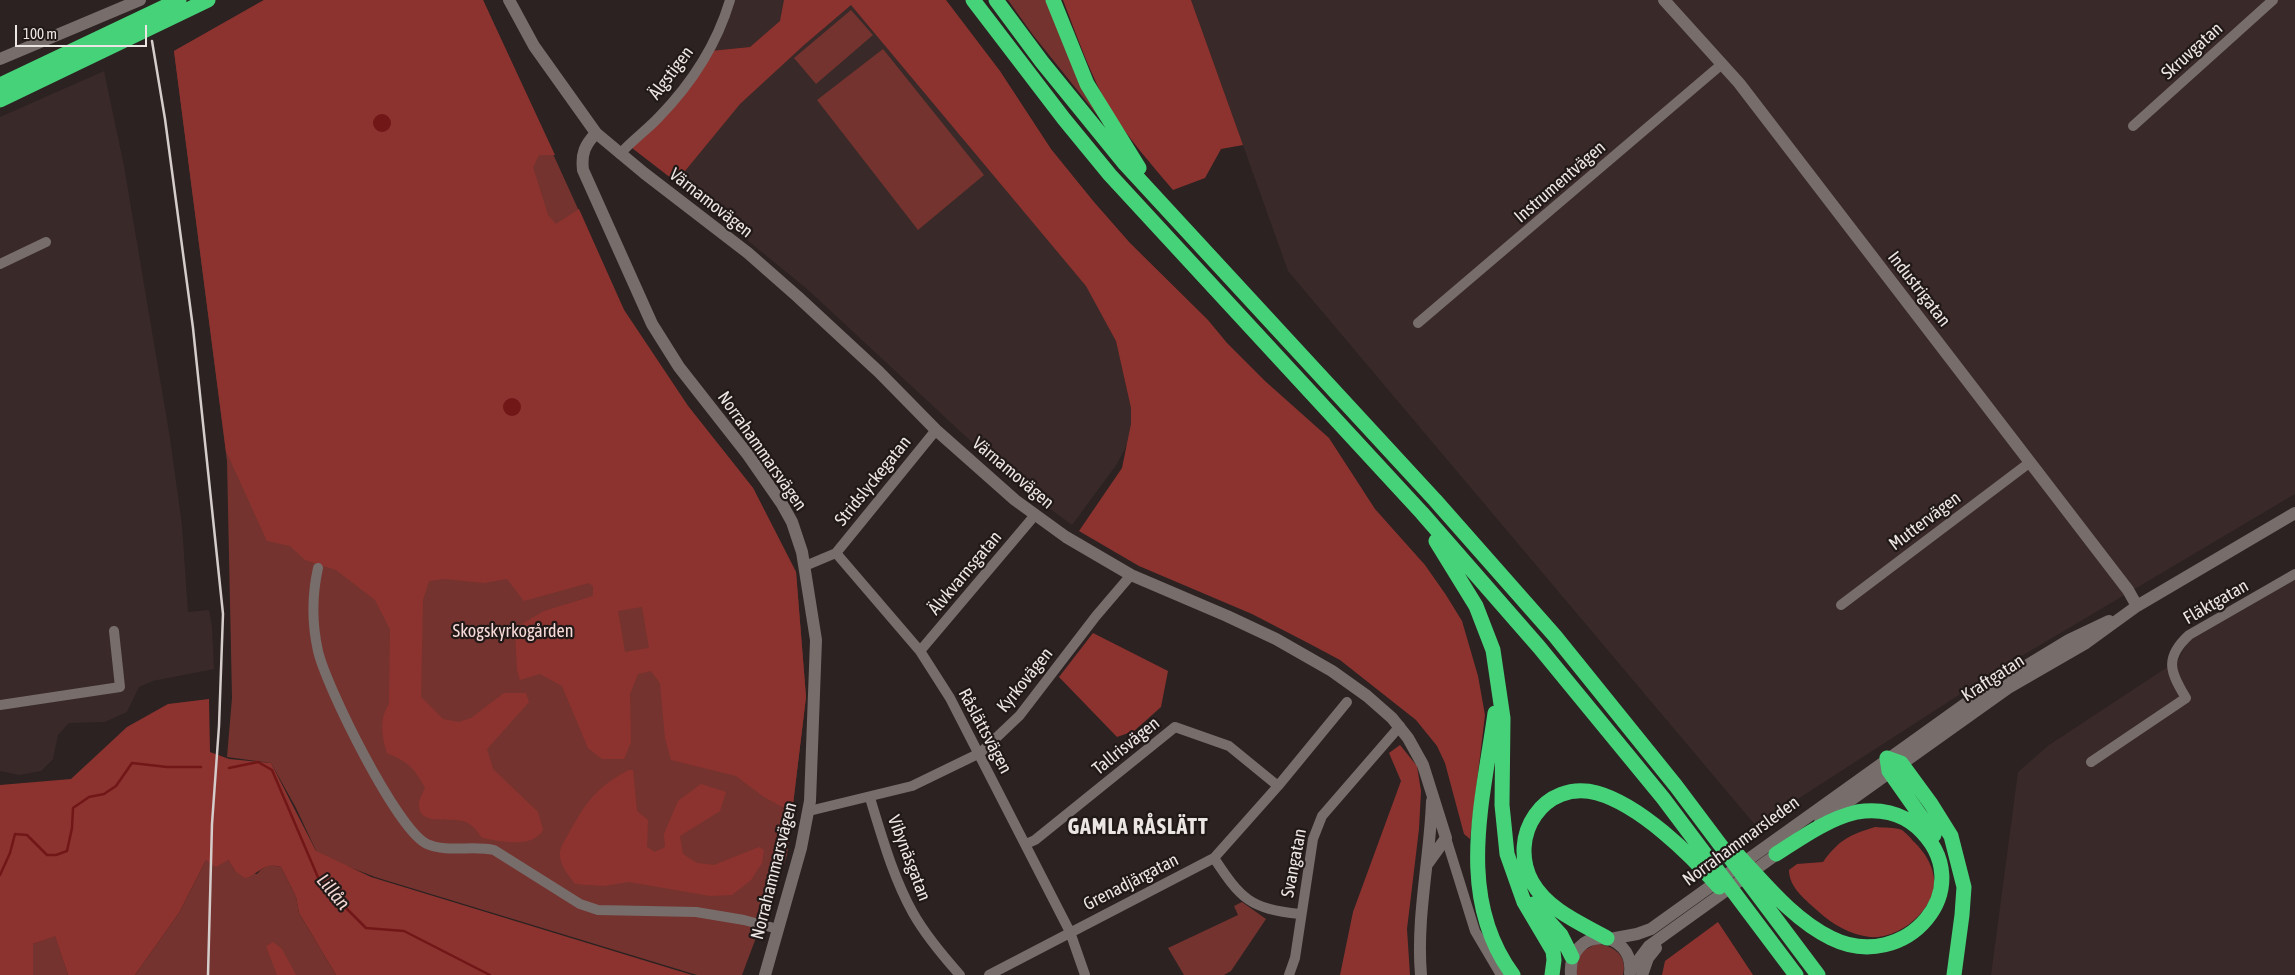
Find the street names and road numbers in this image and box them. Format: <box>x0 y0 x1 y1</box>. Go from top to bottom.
street label: Skruvgatan <box>2157 18 2227 84</box>
street label: Älgstigen <box>644 42 698 104</box>
street label: Instrumentvägen <box>1510 137 1610 227</box>
street label: Värnamovägen <box>665 164 757 242</box>
street label: Industrigatan <box>1883 247 1955 331</box>
street label: Norrahammarsvägen <box>713 387 811 515</box>
street label: Stridslyckegatan <box>830 432 916 530</box>
street label: Värnamovägen <box>968 433 1058 513</box>
street label: Muttervägen <box>1885 487 1965 555</box>
street label: Älvkvarnsgatan <box>924 527 1006 619</box>
street label: Fläktgatan <box>2180 575 2252 629</box>
street label: Kyrkovägen <box>992 643 1058 717</box>
street label: Kraftgatan <box>1958 650 2028 706</box>
street label: Råslättsvägen <box>954 685 1016 777</box>
street label: Tallrisvägen <box>1088 712 1164 780</box>
street label: Norrahammarsleden <box>1678 791 1804 891</box>
street label: Norrahammarsvägen <box>747 800 801 942</box>
street label: Vibynäsgatan <box>883 812 935 904</box>
street label: Svangatan <box>1277 827 1311 899</box>
street label: Grenadjärgatan <box>1080 849 1182 915</box>

